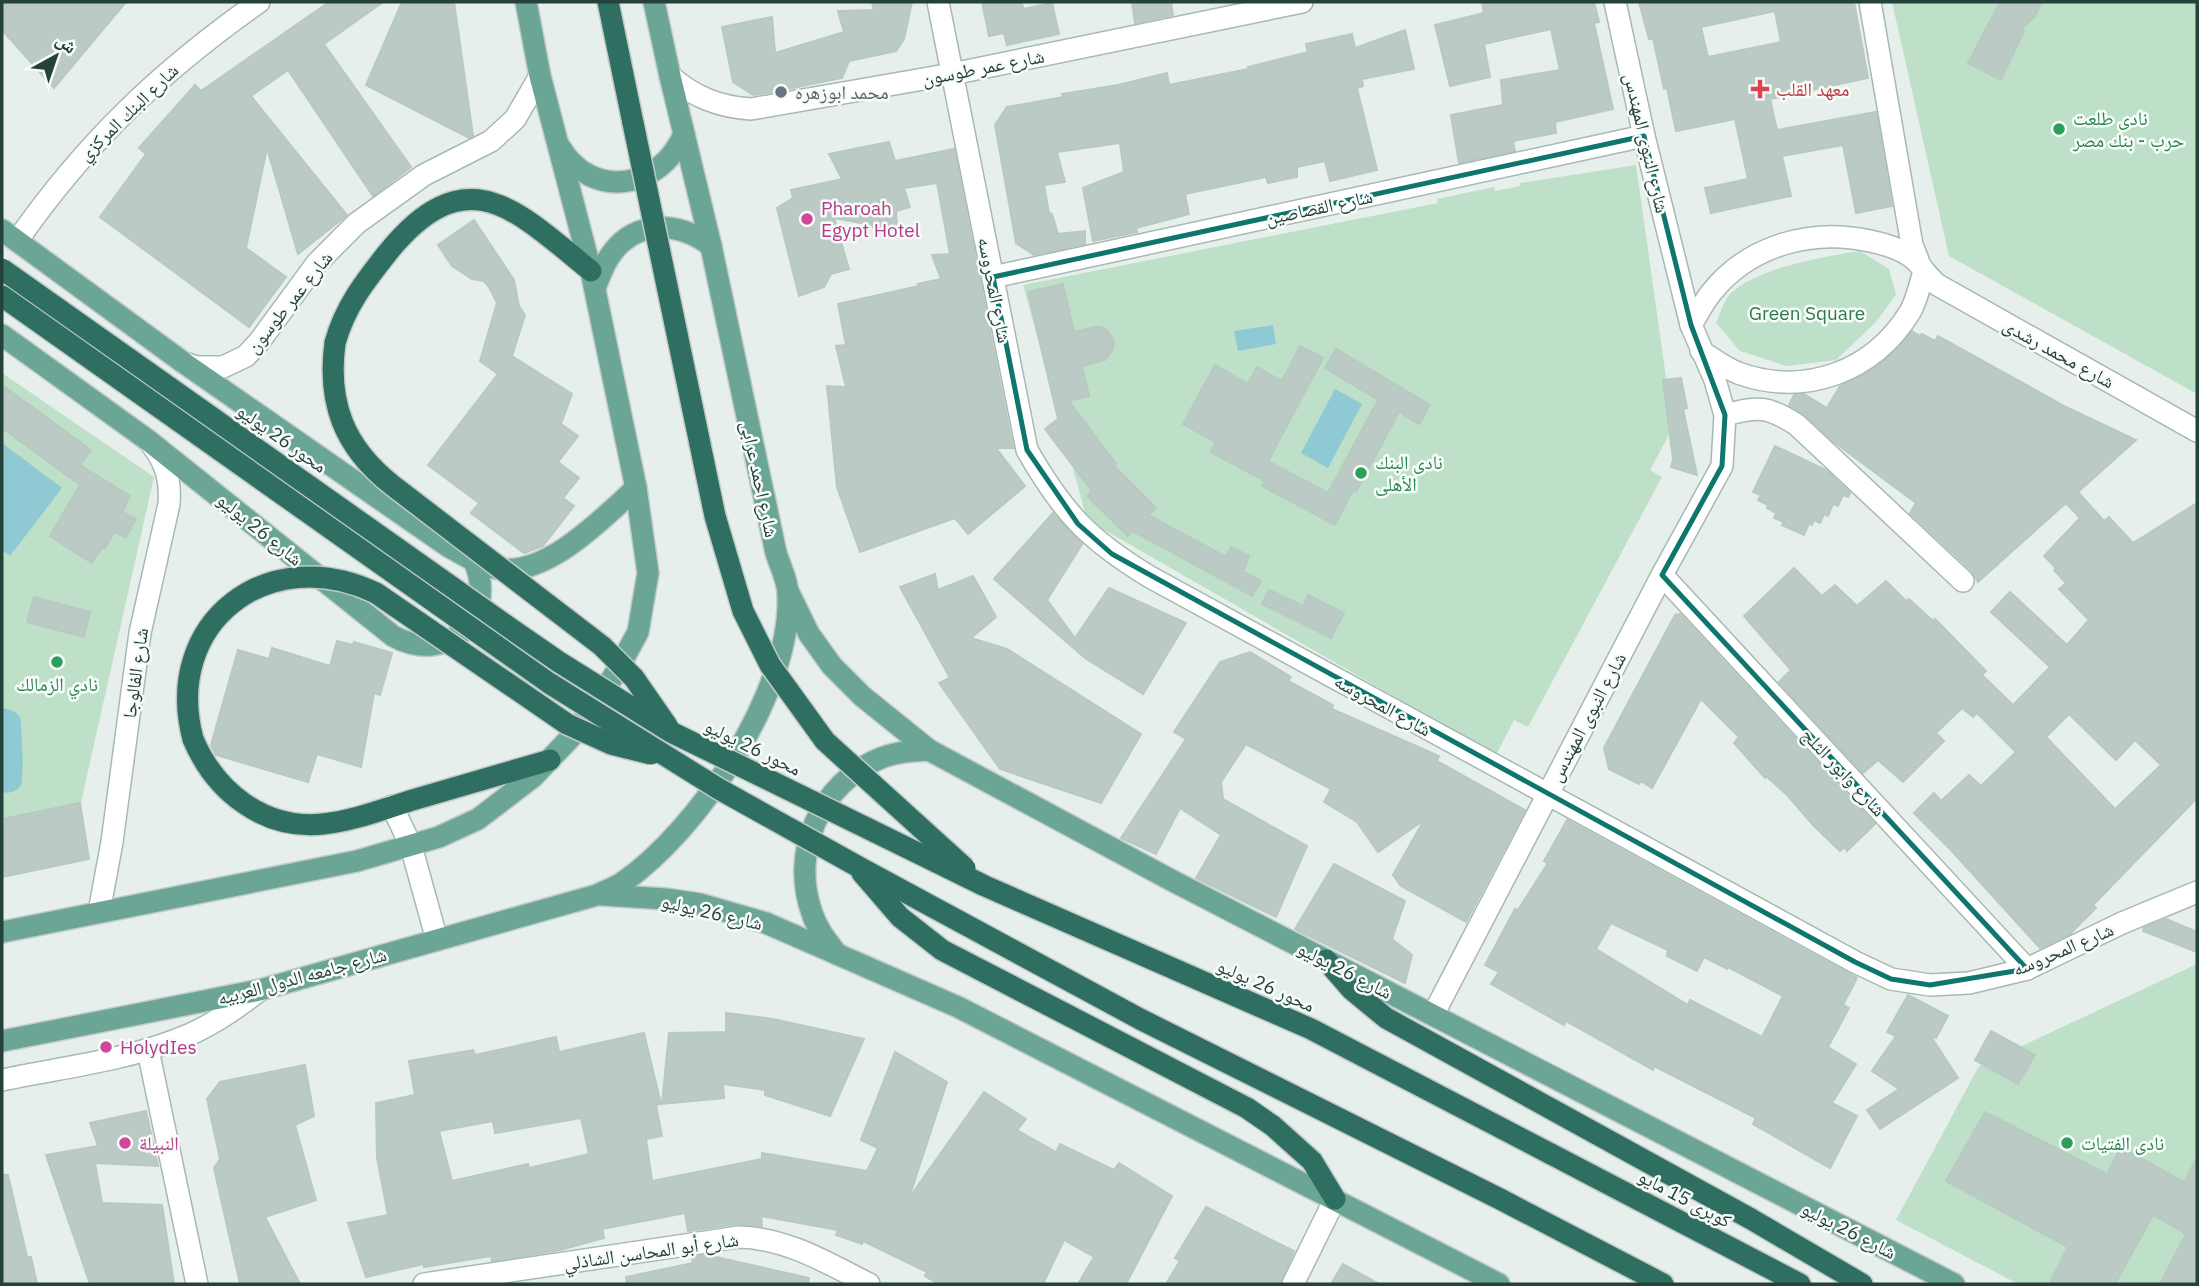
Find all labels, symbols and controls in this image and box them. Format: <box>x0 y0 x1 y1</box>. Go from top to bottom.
north arrow <box>21 21 91 91</box>
text: ش <box>51 27 82 59</box>
street label: شارع عمر طوسون <box>920 43 1046 91</box>
street label: شارع البنك المركزي <box>73 58 186 169</box>
street label: شارع النبوى المهندس <box>1619 71 1675 215</box>
place label: معهد القلب <box>1776 77 1849 101</box>
marker: معهد القلب <box>1750 79 1770 99</box>
place label: محمد ابوزهره <box>795 80 889 104</box>
marker: محمد ابوزهره <box>773 84 789 100</box>
place label: نادى طلعت حرب - بنك مصر <box>2072 106 2184 152</box>
marker: نادى طلعت حرب - بنك مصر <box>2051 121 2067 137</box>
street label: شارع القصاصين <box>1263 184 1375 230</box>
place label: Pharoah Egypt Hotel <box>821 196 920 242</box>
marker: Pharoah Egypt Hotel <box>799 211 815 227</box>
street label: شارع المحروسه <box>973 235 1017 345</box>
street label: شارع عمر طوسون <box>241 246 337 358</box>
park label: Green Square <box>1749 301 1865 325</box>
street label: شارع محمد رشدى <box>1999 312 2119 394</box>
street label: محور 26 يوليو <box>232 398 332 478</box>
street label: شارع احمد عرابى <box>736 418 784 540</box>
place label: نادى البنك الأهلى <box>1375 450 1443 496</box>
marker: نادى البنك الأهلى <box>1353 465 1369 481</box>
street label: شارع 26 يوليو <box>212 487 308 571</box>
street label: شارع الفالوجا <box>117 626 153 720</box>
street label: شارع النبوى المهندس <box>1543 648 1631 786</box>
marker: نادي الزمالك <box>49 654 65 670</box>
street label: شارع المحروسه <box>1330 668 1436 742</box>
place label: نادي الزمالك <box>16 672 98 700</box>
street label: محور 26 يوليو <box>701 713 805 781</box>
street label: شارع وابور الثلج <box>1796 723 1891 822</box>
street label: شارع 26 يوليو <box>659 889 765 935</box>
street label: شارع المحروسه <box>2009 917 2117 981</box>
street label: شارع 26 يوليو <box>1294 936 1396 1004</box>
street label: شارع جامعه الدول العربيه <box>215 942 389 1010</box>
street label: محور 26 يوليو <box>1213 953 1319 1017</box>
place label: HolydIes <box>120 1035 197 1059</box>
marker: HolydIes <box>98 1039 114 1055</box>
place label: النبيلة <box>139 1131 179 1155</box>
place label: نادى الفتيات <box>2081 1131 2164 1155</box>
marker: النبيلة <box>117 1135 133 1151</box>
marker: نادى الفتيات <box>2059 1135 2075 1151</box>
street label: كوبرى 15 مايو <box>1634 1163 1736 1233</box>
street label: شارع 26 يوليو <box>1798 1196 1900 1264</box>
street label: شارع أبو المحاسن الشاذلي <box>562 1227 741 1279</box>

